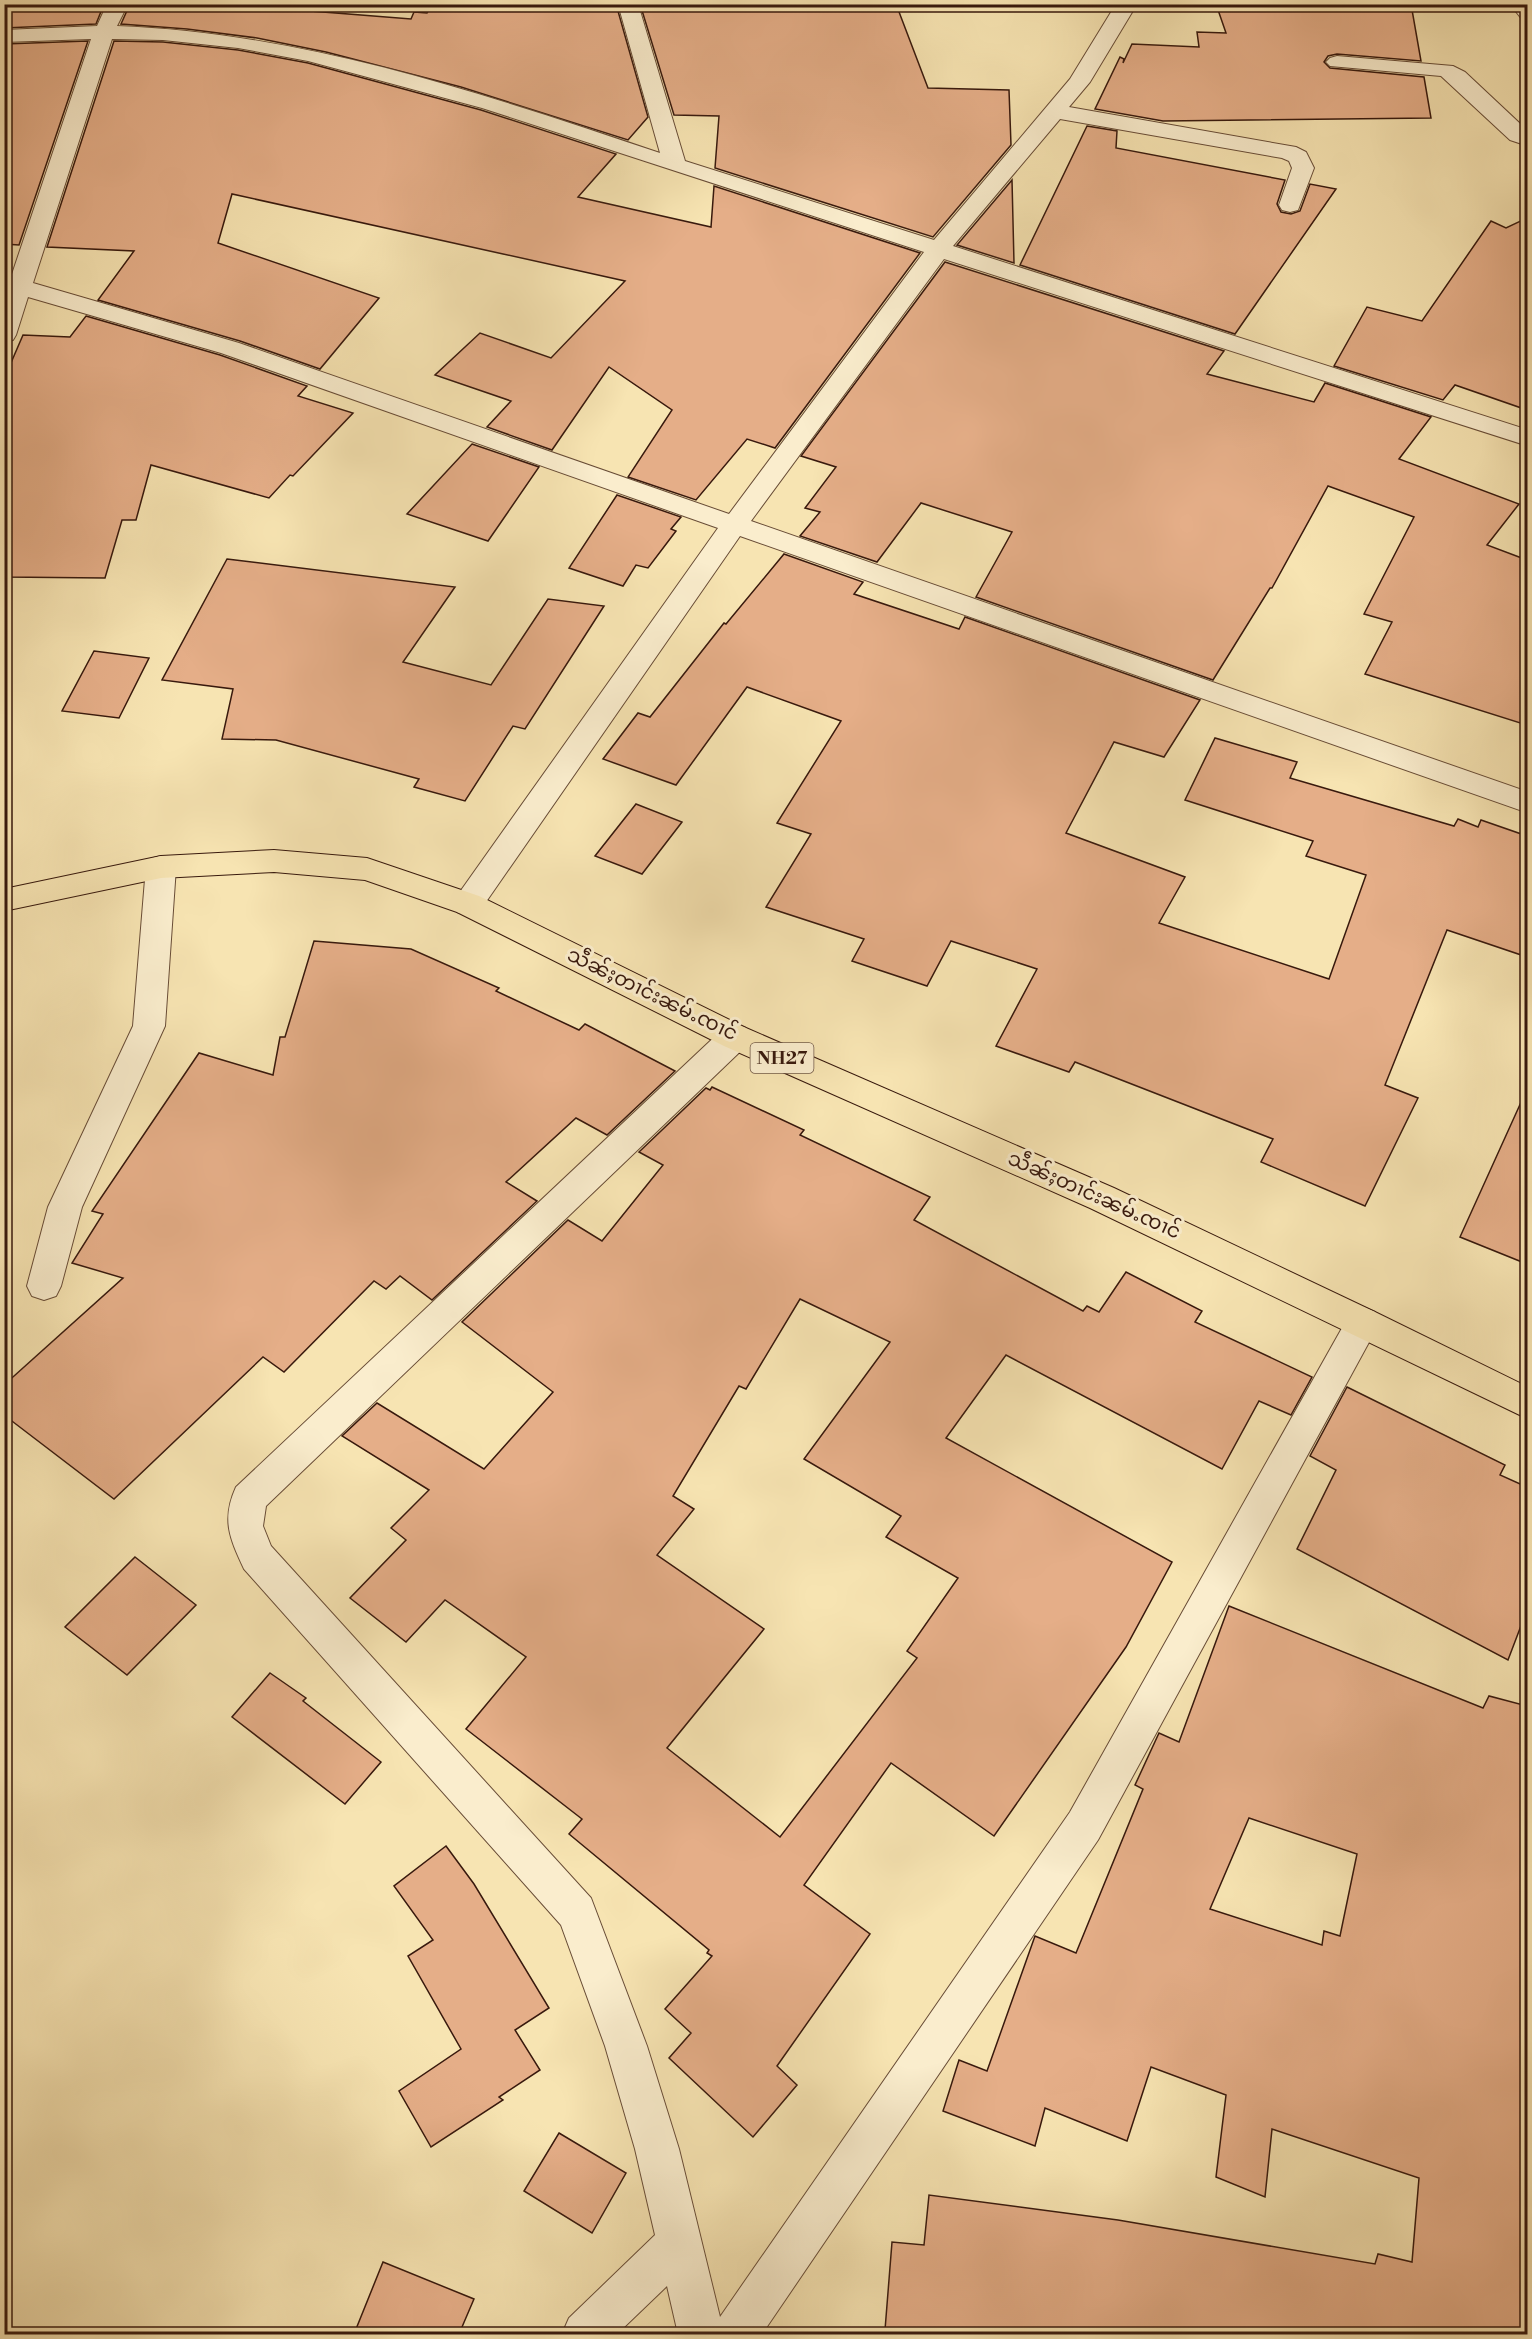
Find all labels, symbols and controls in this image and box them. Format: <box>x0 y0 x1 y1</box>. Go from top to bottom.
street label: သဵၼ်ႈတၢင်းၼမ်ႉၸၢင် <box>563 940 743 1047</box>
road number: NH27 <box>750 1043 814 1073</box>
street label: သဵၼ်ႈတၢင်းၼမ်ႉၸၢင် <box>1004 1144 1185 1245</box>

